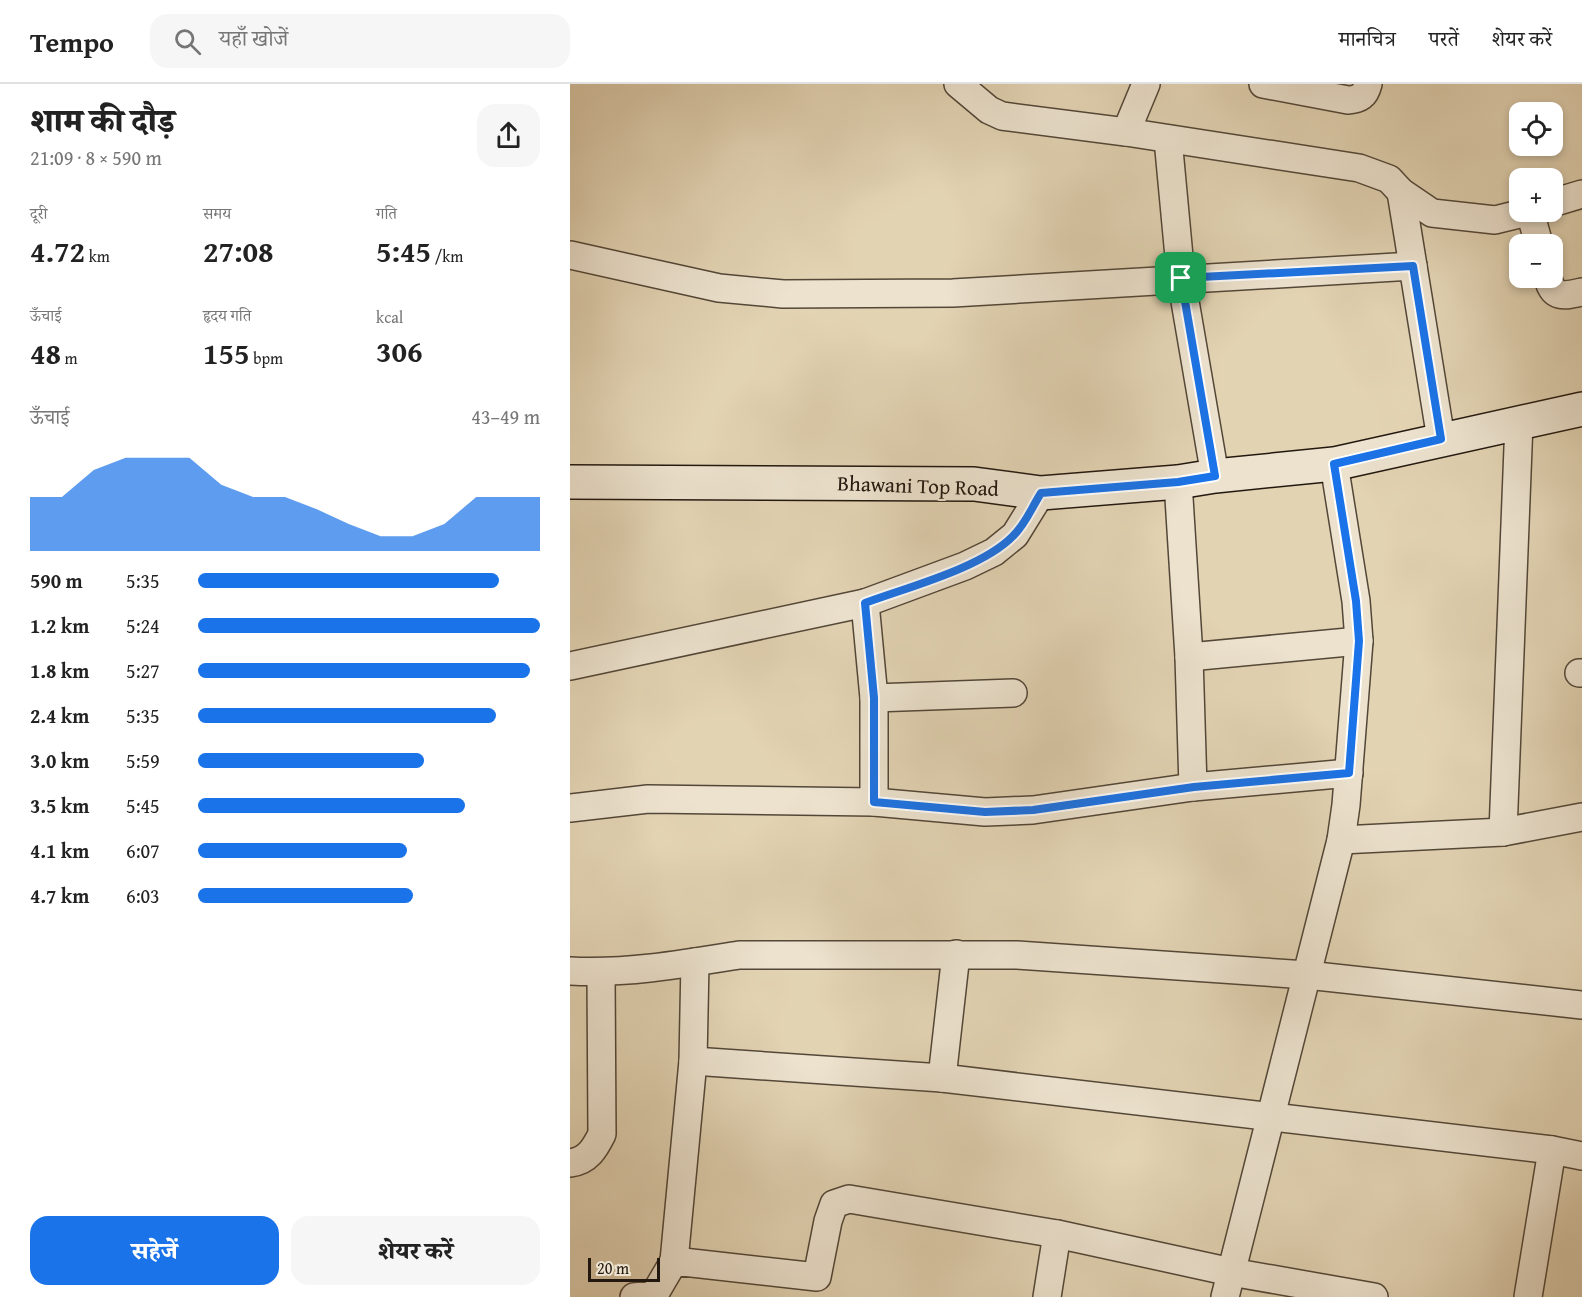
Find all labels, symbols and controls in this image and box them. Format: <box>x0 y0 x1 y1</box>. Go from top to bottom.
search box <box>150 14 570 68</box>
text: Tempo <box>30 21 114 62</box>
text: यहाँ खोजें <box>219 22 288 54</box>
text: मानचित्र <box>1339 23 1396 54</box>
text: परतें <box>1429 23 1459 54</box>
text: शेयर करें <box>1492 23 1552 54</box>
icon: search <box>171 25 204 58</box>
text: शाम की दौड़ <box>30 96 175 144</box>
map controls <box>1509 102 1563 288</box>
button: locate <box>1509 102 1563 156</box>
button: share <box>477 104 540 167</box>
text: 21:09 · 8 × 590 m <box>30 143 162 172</box>
button: + <box>1509 168 1563 222</box>
text: दूरी <box>30 201 47 225</box>
text: समय <box>203 201 231 225</box>
text: गति <box>376 201 397 225</box>
text: 4.72 <box>30 229 85 273</box>
text: 27:08 <box>203 229 274 273</box>
text: 5:45 <box>376 229 431 273</box>
button: − <box>1509 234 1563 288</box>
text: km <box>85 244 110 268</box>
text: /km <box>431 244 463 268</box>
pin <box>1155 252 1206 303</box>
icon: arrive <box>1164 261 1197 294</box>
text: ऊँचाई <box>30 303 62 327</box>
text: हृदय गति <box>203 303 251 327</box>
text: kcal <box>376 305 403 329</box>
text: 306 <box>376 329 423 373</box>
text: 48 <box>30 331 61 375</box>
text: 155 <box>203 331 250 375</box>
text: m <box>61 346 78 370</box>
text: bpm <box>250 346 283 370</box>
text: ऊँचाई <box>30 402 69 431</box>
text: 43–49 m <box>471 402 540 431</box>
street label: Bhawani Top Road <box>837 467 1000 504</box>
text: 590 m <box>30 566 83 595</box>
text: 5:35 <box>126 566 160 595</box>
text: 1.2 km <box>30 611 89 640</box>
text: 5:24 <box>126 611 160 640</box>
text: 1.8 km <box>30 656 89 685</box>
text: 5:27 <box>126 656 160 685</box>
text: 2.4 km <box>30 701 89 730</box>
text: 5:35 <box>126 701 160 730</box>
text: 3.0 km <box>30 746 89 775</box>
text: 5:59 <box>126 746 160 775</box>
text: 3.5 km <box>30 791 89 820</box>
text: 5:45 <box>126 791 160 820</box>
text: 4.1 km <box>30 836 89 865</box>
text: 6:07 <box>126 836 160 865</box>
text: 4.7 km <box>30 881 89 910</box>
text: 6:03 <box>126 881 160 910</box>
button: सहेजें <box>30 1216 279 1285</box>
button: शेयर करें <box>291 1216 540 1285</box>
scale bar <box>588 1255 660 1282</box>
text: 20 m <box>597 1256 629 1280</box>

